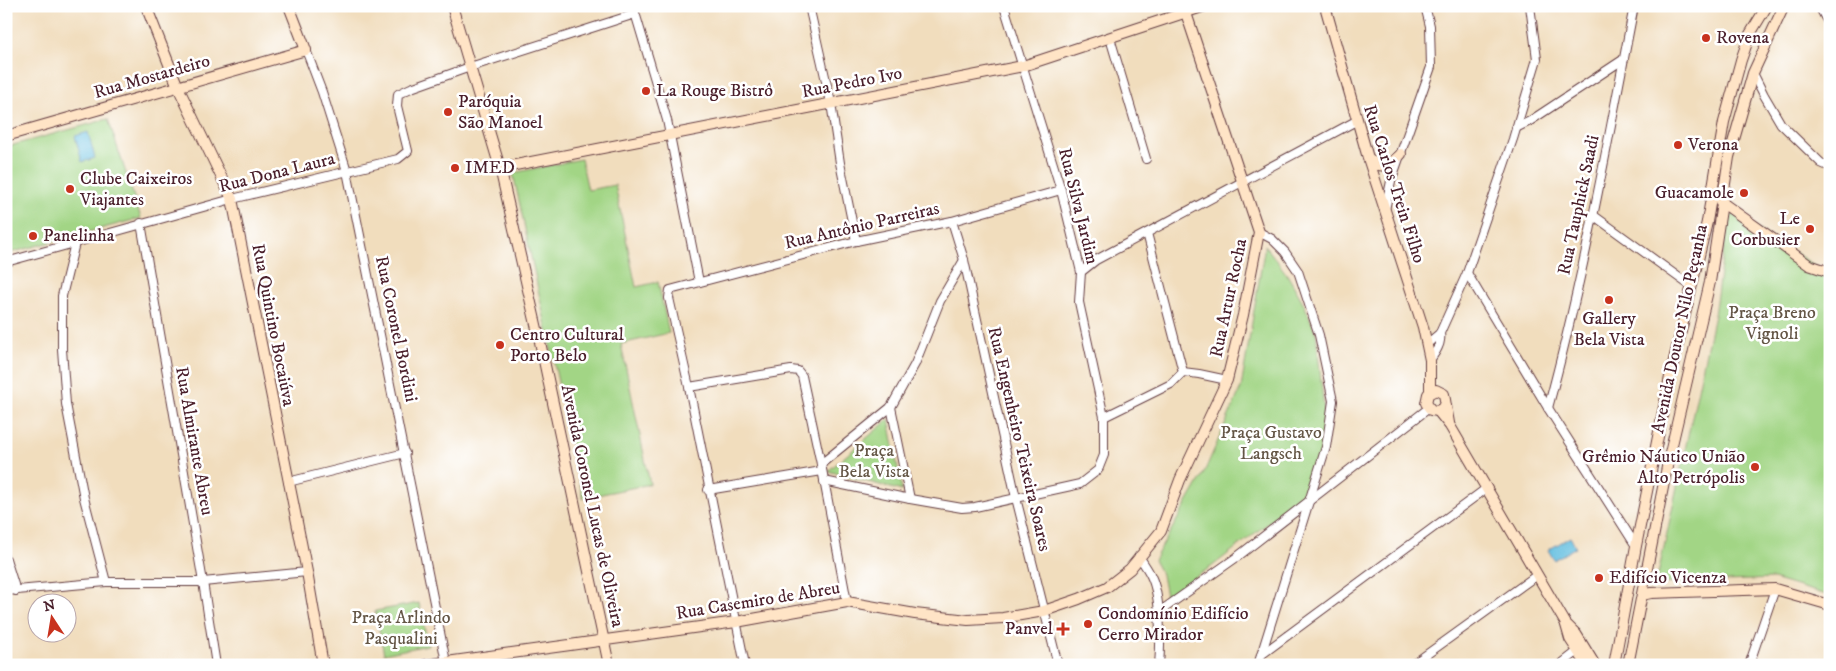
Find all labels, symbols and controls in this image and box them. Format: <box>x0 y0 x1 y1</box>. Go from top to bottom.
place label: Rovena <box>1716 27 1769 49</box>
marker: Rovena <box>1700 32 1712 44</box>
street label: Rua Mostardeiro <box>91 50 213 104</box>
street label: Rua Pedro Ivo <box>800 62 904 104</box>
place label: La Rouge Bistrô <box>656 80 773 102</box>
marker: La Rouge Bistrô <box>640 85 652 97</box>
place label: Paróquia São Manoel <box>458 91 543 134</box>
street label: Rua Carlos Trein Filho <box>1358 102 1430 266</box>
marker: Paróquia São Manoel <box>442 106 454 118</box>
street label: Rua Tauphick Saadi <box>1553 133 1605 277</box>
place label: Verona <box>1687 134 1739 156</box>
marker: Verona <box>1672 139 1684 151</box>
street label: Rua Silva Jardim <box>1053 146 1103 266</box>
street label: Rua Dona Laura <box>217 148 338 198</box>
place label: IMED <box>465 157 515 179</box>
marker: IMED <box>449 162 461 174</box>
place label: Clube Caixeiros Viajantes <box>79 168 192 211</box>
place label: Guacamole <box>1655 182 1734 204</box>
marker: Clube Caixeiros Viajantes <box>64 183 76 195</box>
marker: Guacamole <box>1738 187 1750 199</box>
street label: Rua Antônio Parreiras <box>783 198 941 254</box>
place label: Le Corbusier <box>1731 208 1800 251</box>
street label: Avenida Doutor Nilo Peçanha <box>1647 222 1713 436</box>
marker: Le Corbusier <box>1804 223 1816 235</box>
place label: Panelinha <box>43 225 115 247</box>
marker: Panelinha <box>27 230 39 242</box>
street label: Rua Artur Rocha <box>1206 236 1252 359</box>
street label: Rua Quintino Bocaiúva <box>246 242 300 408</box>
street label: Rua Coronel Bordini <box>370 254 422 404</box>
marker: Gallery Bela Vista <box>1603 294 1615 306</box>
park label: Praça Breno Vignoli <box>1728 302 1816 345</box>
place label: Gallery Bela Vista <box>1573 308 1645 351</box>
place label: Centro Cultural Porto Belo <box>510 324 625 367</box>
street label: Rua Engenheiro Teixeira Soares <box>982 325 1056 553</box>
marker: Centro Cultural Porto Belo <box>494 339 506 351</box>
street label: Rua Almirante Abreu <box>170 365 218 517</box>
street label: Avenida Coronel Lucas de Oliveira <box>556 383 629 630</box>
park label: Praça Gustavo Langsch <box>1220 422 1322 465</box>
park label: Praça Bela Vista <box>838 440 910 483</box>
place label: Grêmio Náutico União Alto Petrópolis <box>1582 446 1745 489</box>
marker: Grêmio Náutico União Alto Petrópolis <box>1749 461 1761 473</box>
place label: Edifício Vicenza <box>1609 567 1727 589</box>
marker: Edifício Vicenza <box>1593 572 1605 584</box>
street label: Rua Casemiro de Abreu <box>674 577 842 625</box>
north arrow <box>28 594 78 644</box>
text: N <box>42 596 57 616</box>
place label: Condomínio Edifício Cerro Mirador <box>1098 603 1249 646</box>
park label: Praça Arlindo Pasqualini <box>351 607 451 650</box>
place label: Panvel <box>1005 618 1054 640</box>
marker: Condomínio Edifício Cerro Mirador <box>1082 618 1094 630</box>
marker: Panvel <box>1057 623 1069 635</box>

